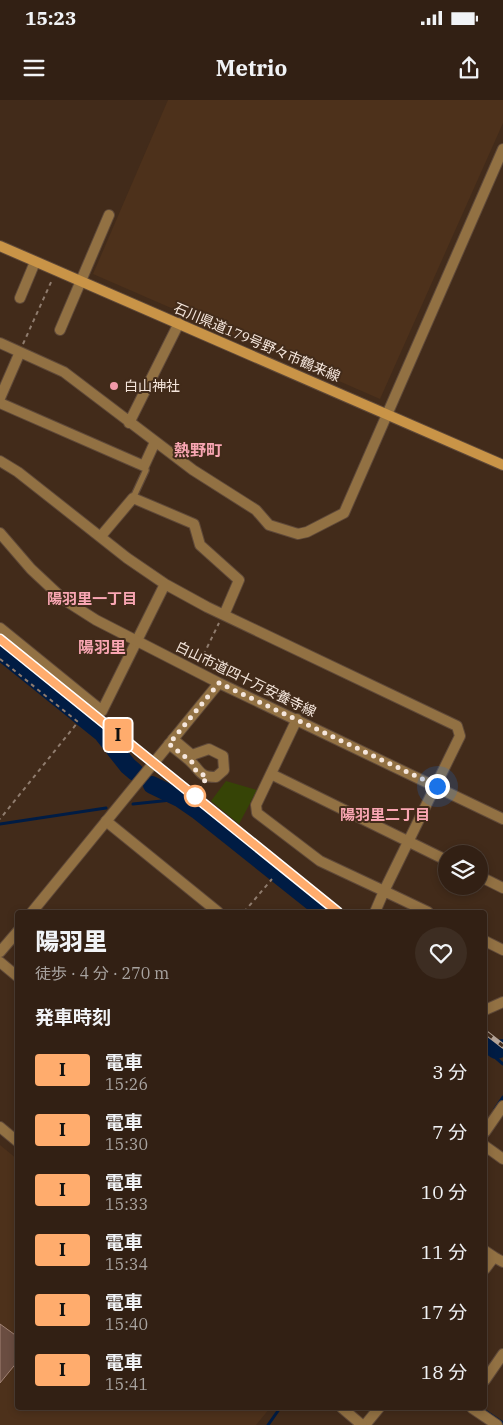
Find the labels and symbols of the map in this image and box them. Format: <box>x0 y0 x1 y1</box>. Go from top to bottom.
street label: 石川県道179号野々市鶴来線 <box>171 299 343 385</box>
place label: 白山神社 <box>124 377 180 395</box>
marker: 白山神社 <box>108 380 120 392</box>
district label: 熱野町 <box>174 440 222 460</box>
district label: 陽羽里一丁目 <box>47 589 137 608</box>
district label: 陽羽里 <box>78 637 126 657</box>
street label: 白山市道四十万安養寺線 <box>173 637 319 721</box>
line badge: I <box>102 719 134 751</box>
your location <box>425 774 450 799</box>
unlabelled marker <box>184 785 206 807</box>
district label: 陽羽里二丁目 <box>340 805 430 824</box>

